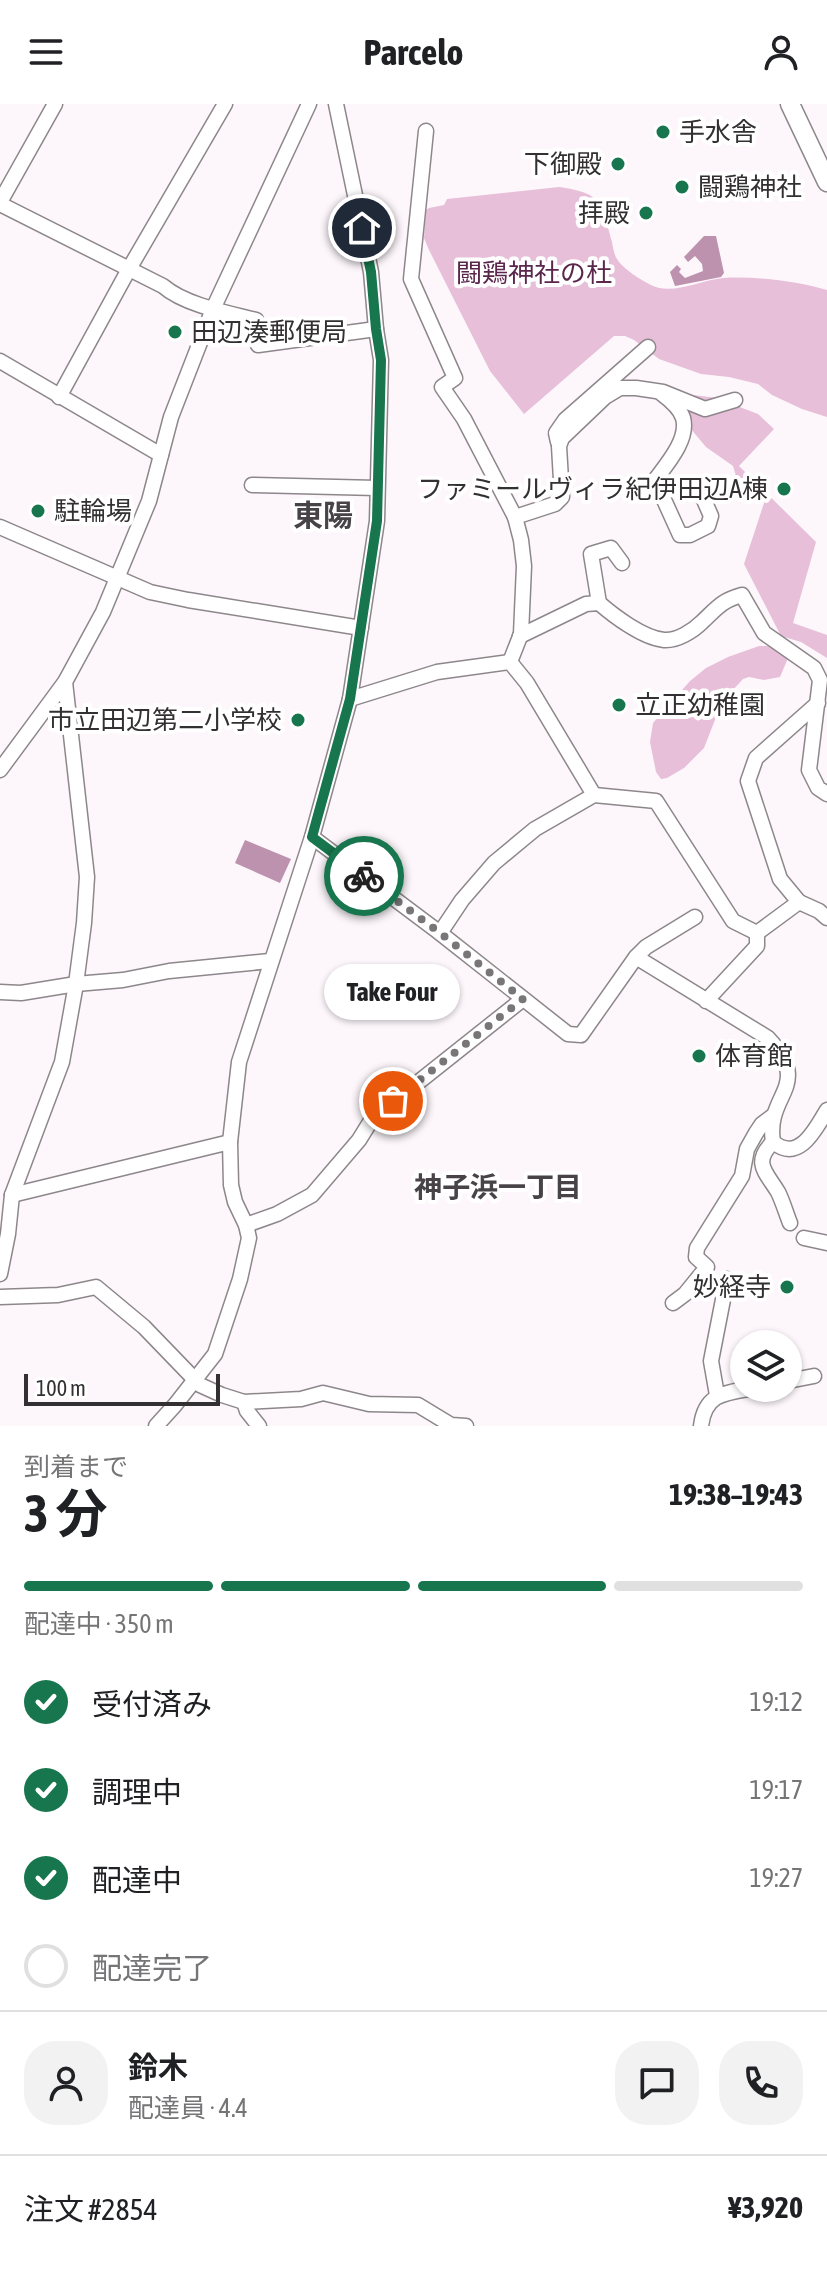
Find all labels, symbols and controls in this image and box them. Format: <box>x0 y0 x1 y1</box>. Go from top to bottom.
icon: menu <box>24 30 68 74</box>
icon: person <box>759 30 803 74</box>
text: Parcelo <box>363 31 464 73</box>
place label: 手水舎 <box>679 117 757 147</box>
marker: 手水舎 <box>654 123 672 141</box>
place label: 下御殿 <box>524 149 602 179</box>
marker: 下御殿 <box>609 155 627 173</box>
place label: 闘鶏神社 <box>698 172 802 202</box>
marker: 闘鶏神社 <box>673 178 691 196</box>
pin <box>328 194 396 262</box>
place label: 拝殿 <box>578 198 630 228</box>
marker: 拝殿 <box>637 204 655 222</box>
icon: home <box>340 206 384 250</box>
park label: 闘鶏神社の杜 <box>456 258 612 288</box>
place label: 田辺湊郵便局 <box>191 317 347 347</box>
marker: 田辺湊郵便局 <box>166 323 184 341</box>
place label: ファミールヴィラ紀伊田辺A棟 <box>417 474 768 504</box>
marker: ファミールヴィラ紀伊田辺A棟 <box>775 480 793 498</box>
place label: 駐輪場 <box>54 496 132 526</box>
district label: 東陽 <box>293 498 353 532</box>
marker: 駐輪場 <box>29 502 47 520</box>
place label: 立正幼稚園 <box>635 690 765 720</box>
marker: 立正幼稚園 <box>610 696 628 714</box>
place label: 市立田辺第二小学校 <box>48 705 282 735</box>
marker: 市立田辺第二小学校 <box>289 711 307 729</box>
courier <box>324 836 404 916</box>
icon: bike <box>342 854 386 898</box>
callout: Take Four <box>325 965 461 1021</box>
text: Take Four <box>347 977 437 1007</box>
place label: 体育館 <box>715 1041 793 1071</box>
marker: 体育館 <box>690 1047 708 1065</box>
pin <box>359 1067 427 1135</box>
icon: bag <box>371 1079 415 1123</box>
district label: 神子浜一丁目 <box>414 1171 582 1203</box>
place label: 妙経寺 <box>693 1272 771 1302</box>
marker: 妙経寺 <box>778 1278 796 1296</box>
map controls <box>730 1330 802 1402</box>
button: layers <box>730 1330 802 1402</box>
scale bar <box>24 1370 220 1406</box>
text: 100 m <box>36 1375 86 1401</box>
text: 到着まで <box>24 1452 128 1482</box>
text: 19:38–19:43 <box>669 1477 803 1511</box>
text: 3 分 <box>24 1483 108 1543</box>
text: 配達中 · 350 m <box>24 1609 174 1639</box>
icon: check <box>24 1680 68 1724</box>
text: 受付済み <box>92 1687 212 1721</box>
text: 19:12 <box>749 1687 803 1717</box>
icon: check <box>24 1768 68 1812</box>
text: 調理中 <box>92 1775 182 1809</box>
text: 19:17 <box>749 1775 803 1805</box>
icon: check <box>24 1856 68 1900</box>
text: 配達中 <box>92 1863 182 1897</box>
text: 19:27 <box>749 1863 803 1893</box>
text: 配達完了 <box>92 1951 212 1985</box>
button: person <box>24 2041 108 2125</box>
button: chat <box>615 2041 699 2125</box>
button: phone <box>719 2041 803 2125</box>
text: 鈴木 <box>128 2050 188 2084</box>
text: 配達員 · 4.4 <box>128 2093 248 2123</box>
text: ¥3,920 <box>728 2190 803 2224</box>
text: 注文 #2854 <box>24 2192 158 2226</box>

